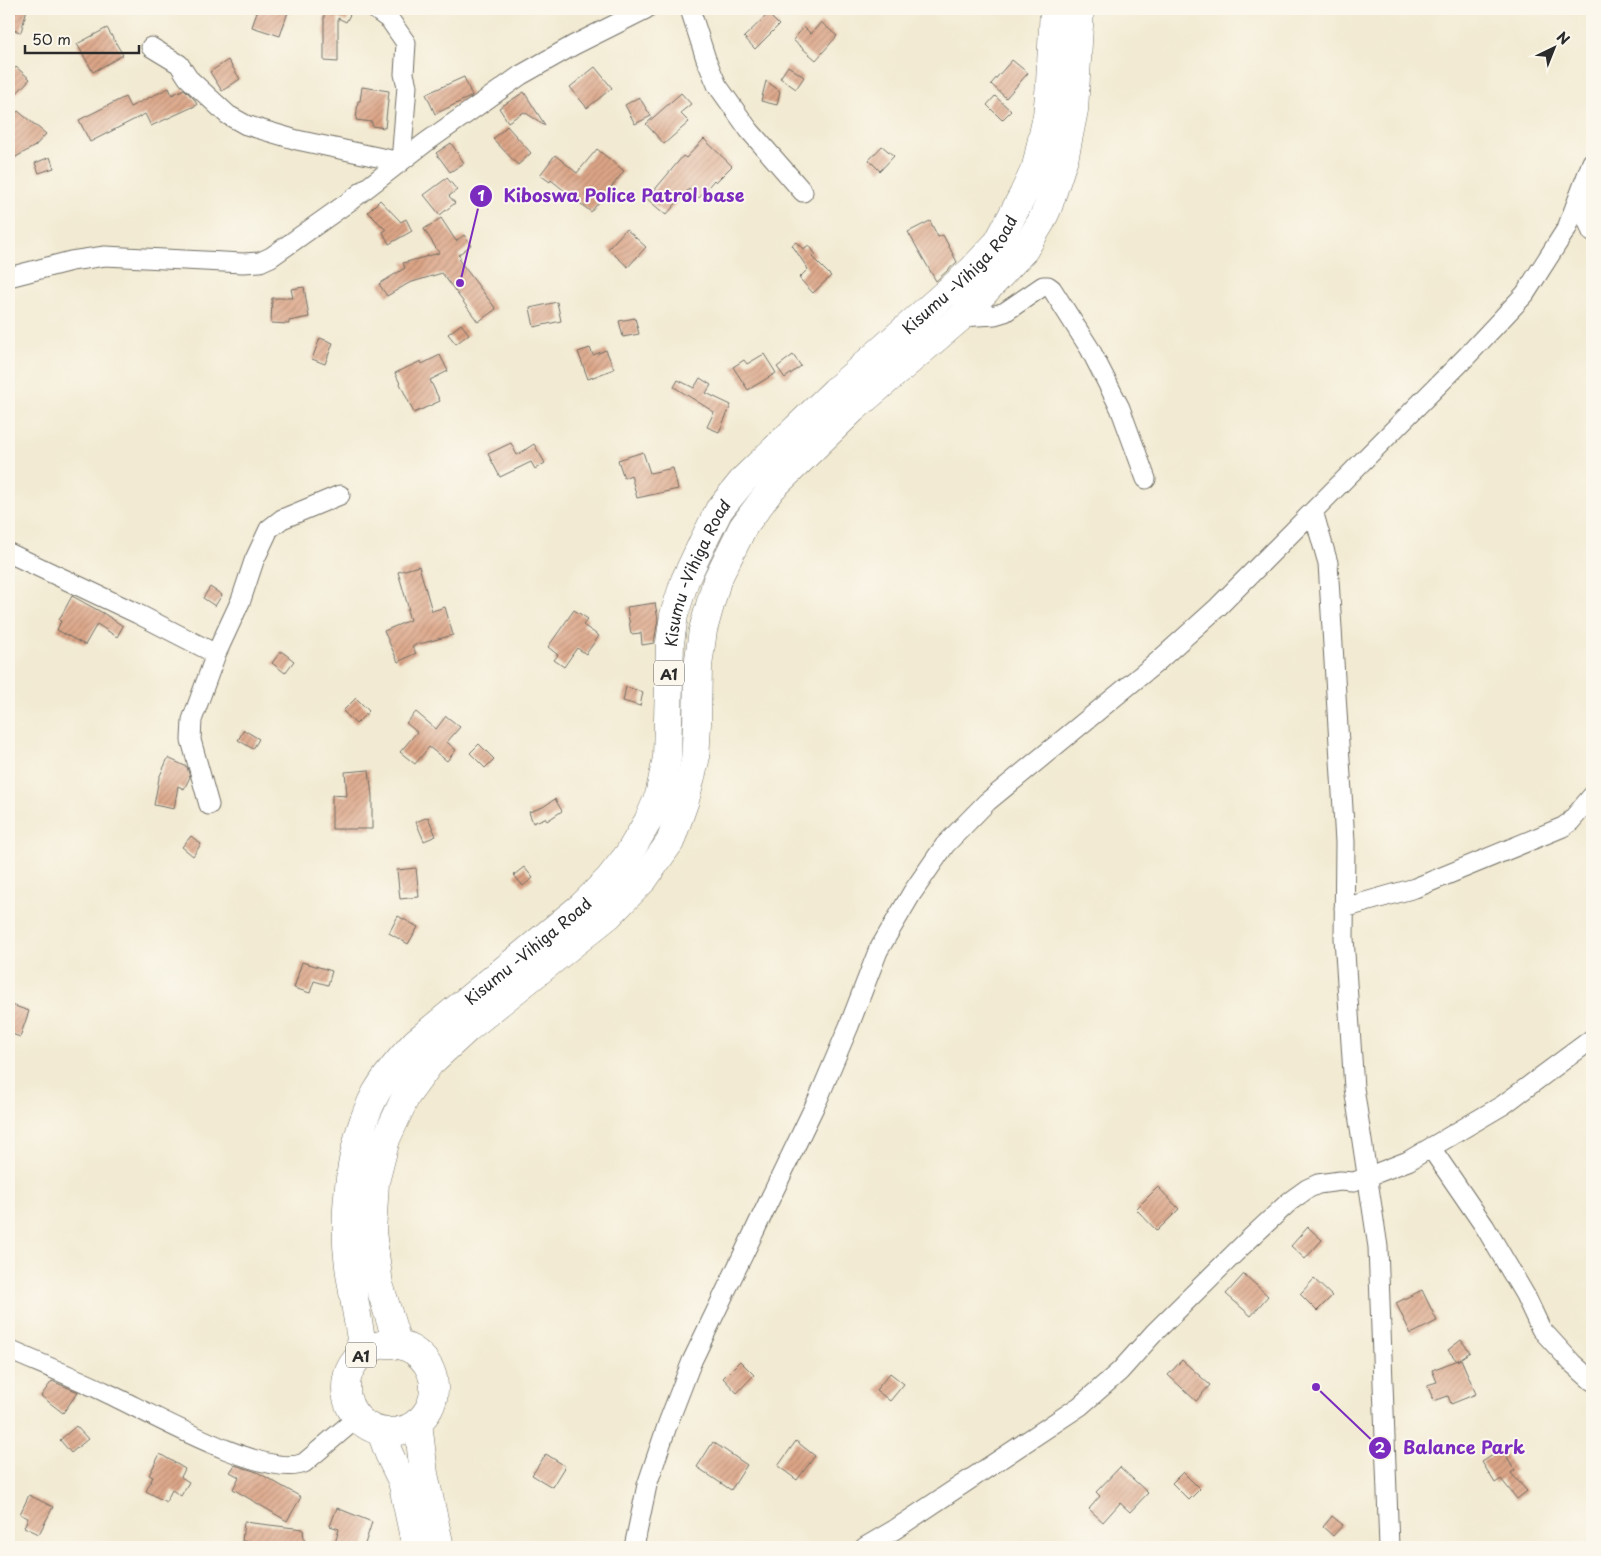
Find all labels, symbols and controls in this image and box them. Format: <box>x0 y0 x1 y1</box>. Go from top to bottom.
scale bar <box>25 22 139 54</box>
north arrow <box>1528 22 1578 72</box>
text: 50 m <box>32 27 71 50</box>
text: N <box>1552 27 1574 50</box>
callout: Kiboswa Police Patrol base <box>468 180 755 213</box>
text: Kiboswa Police Patrol base <box>504 181 745 208</box>
text: 1 <box>477 183 485 206</box>
street label: Kisumu -Vihiga Road <box>896 211 1022 339</box>
street label: Kisumu -Vihiga Road <box>658 493 736 648</box>
road number: A1 <box>654 660 684 686</box>
street label: Kisumu -Vihiga Road <box>459 891 597 1010</box>
road number: A1 <box>346 1342 376 1368</box>
callout: Balance Park <box>1367 1431 1535 1464</box>
text: Balance Park <box>1403 1433 1525 1460</box>
text: 2 <box>1375 1435 1386 1458</box>

